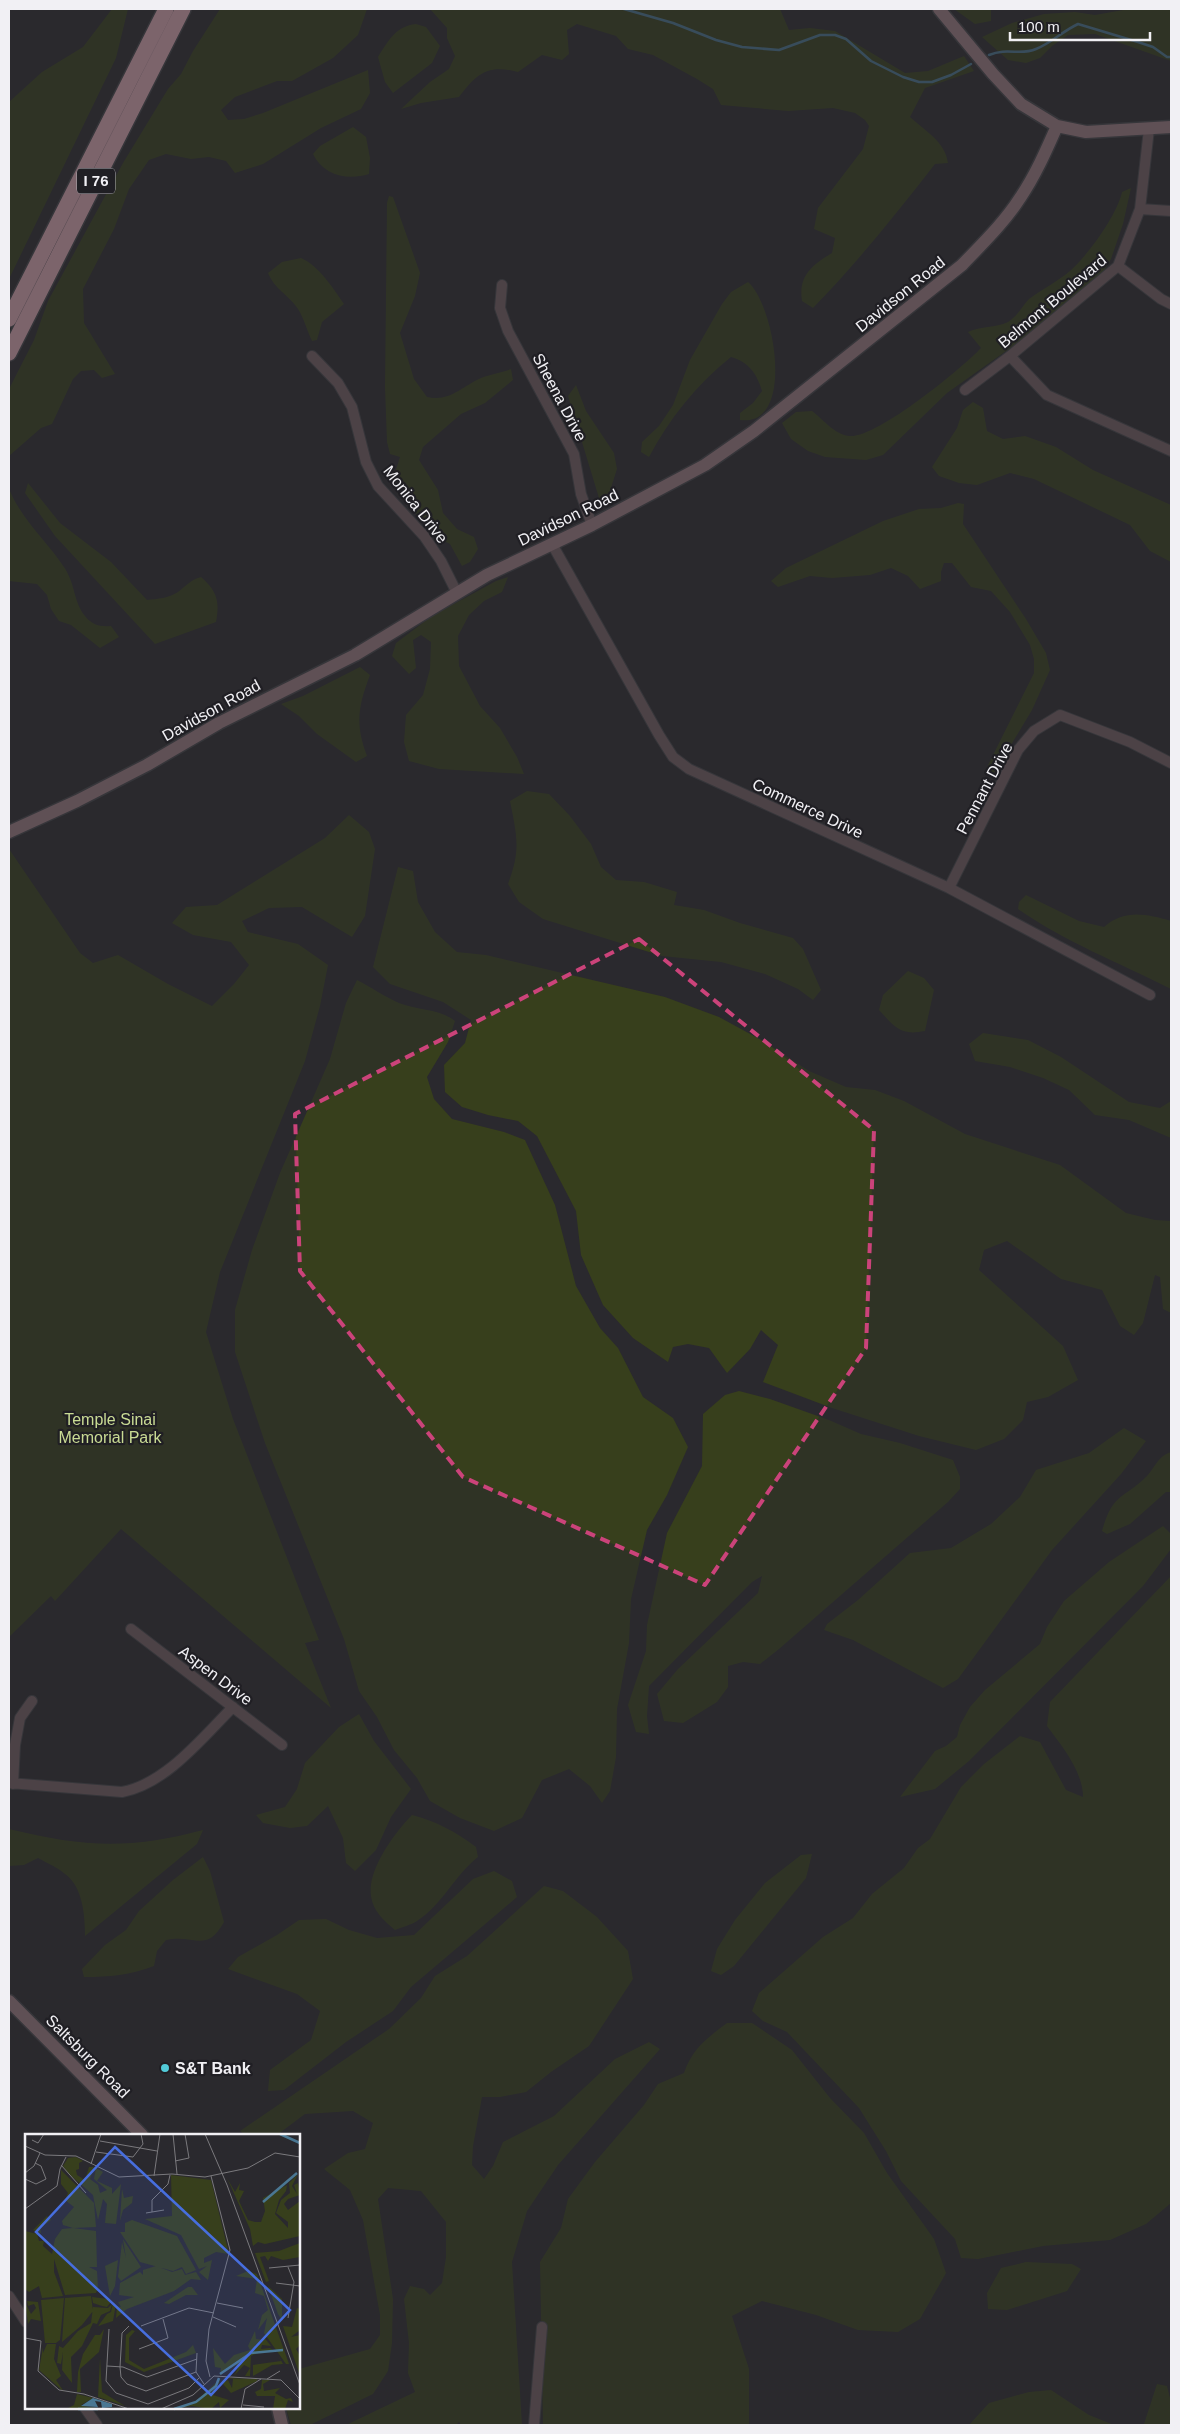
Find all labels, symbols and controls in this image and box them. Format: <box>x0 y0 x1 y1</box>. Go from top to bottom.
scale bar <box>1010 10 1150 42</box>
text: 100 m <box>1018 18 1060 35</box>
road number: I 76 <box>77 168 115 194</box>
street label: Belmont Boulevard <box>995 251 1110 351</box>
street label: Davidson Road <box>852 253 948 335</box>
street label: Sheena Drive <box>529 350 590 444</box>
street label: Monica Drive <box>380 462 451 546</box>
street label: Davidson Road <box>515 486 621 549</box>
street label: Davidson Road <box>159 676 263 744</box>
street label: Pennant Drive <box>953 739 1016 837</box>
street label: Commerce Drive <box>750 775 866 842</box>
park label: Temple Sinai Memorial Park <box>58 1411 163 1446</box>
street label: Aspen Drive <box>176 1642 256 1708</box>
street label: Saltsburg Road <box>43 2011 133 2101</box>
place label: S&T Bank <box>175 2060 251 2077</box>
marker: S&T Bank <box>159 2062 171 2074</box>
inset map <box>25 2134 300 2409</box>

